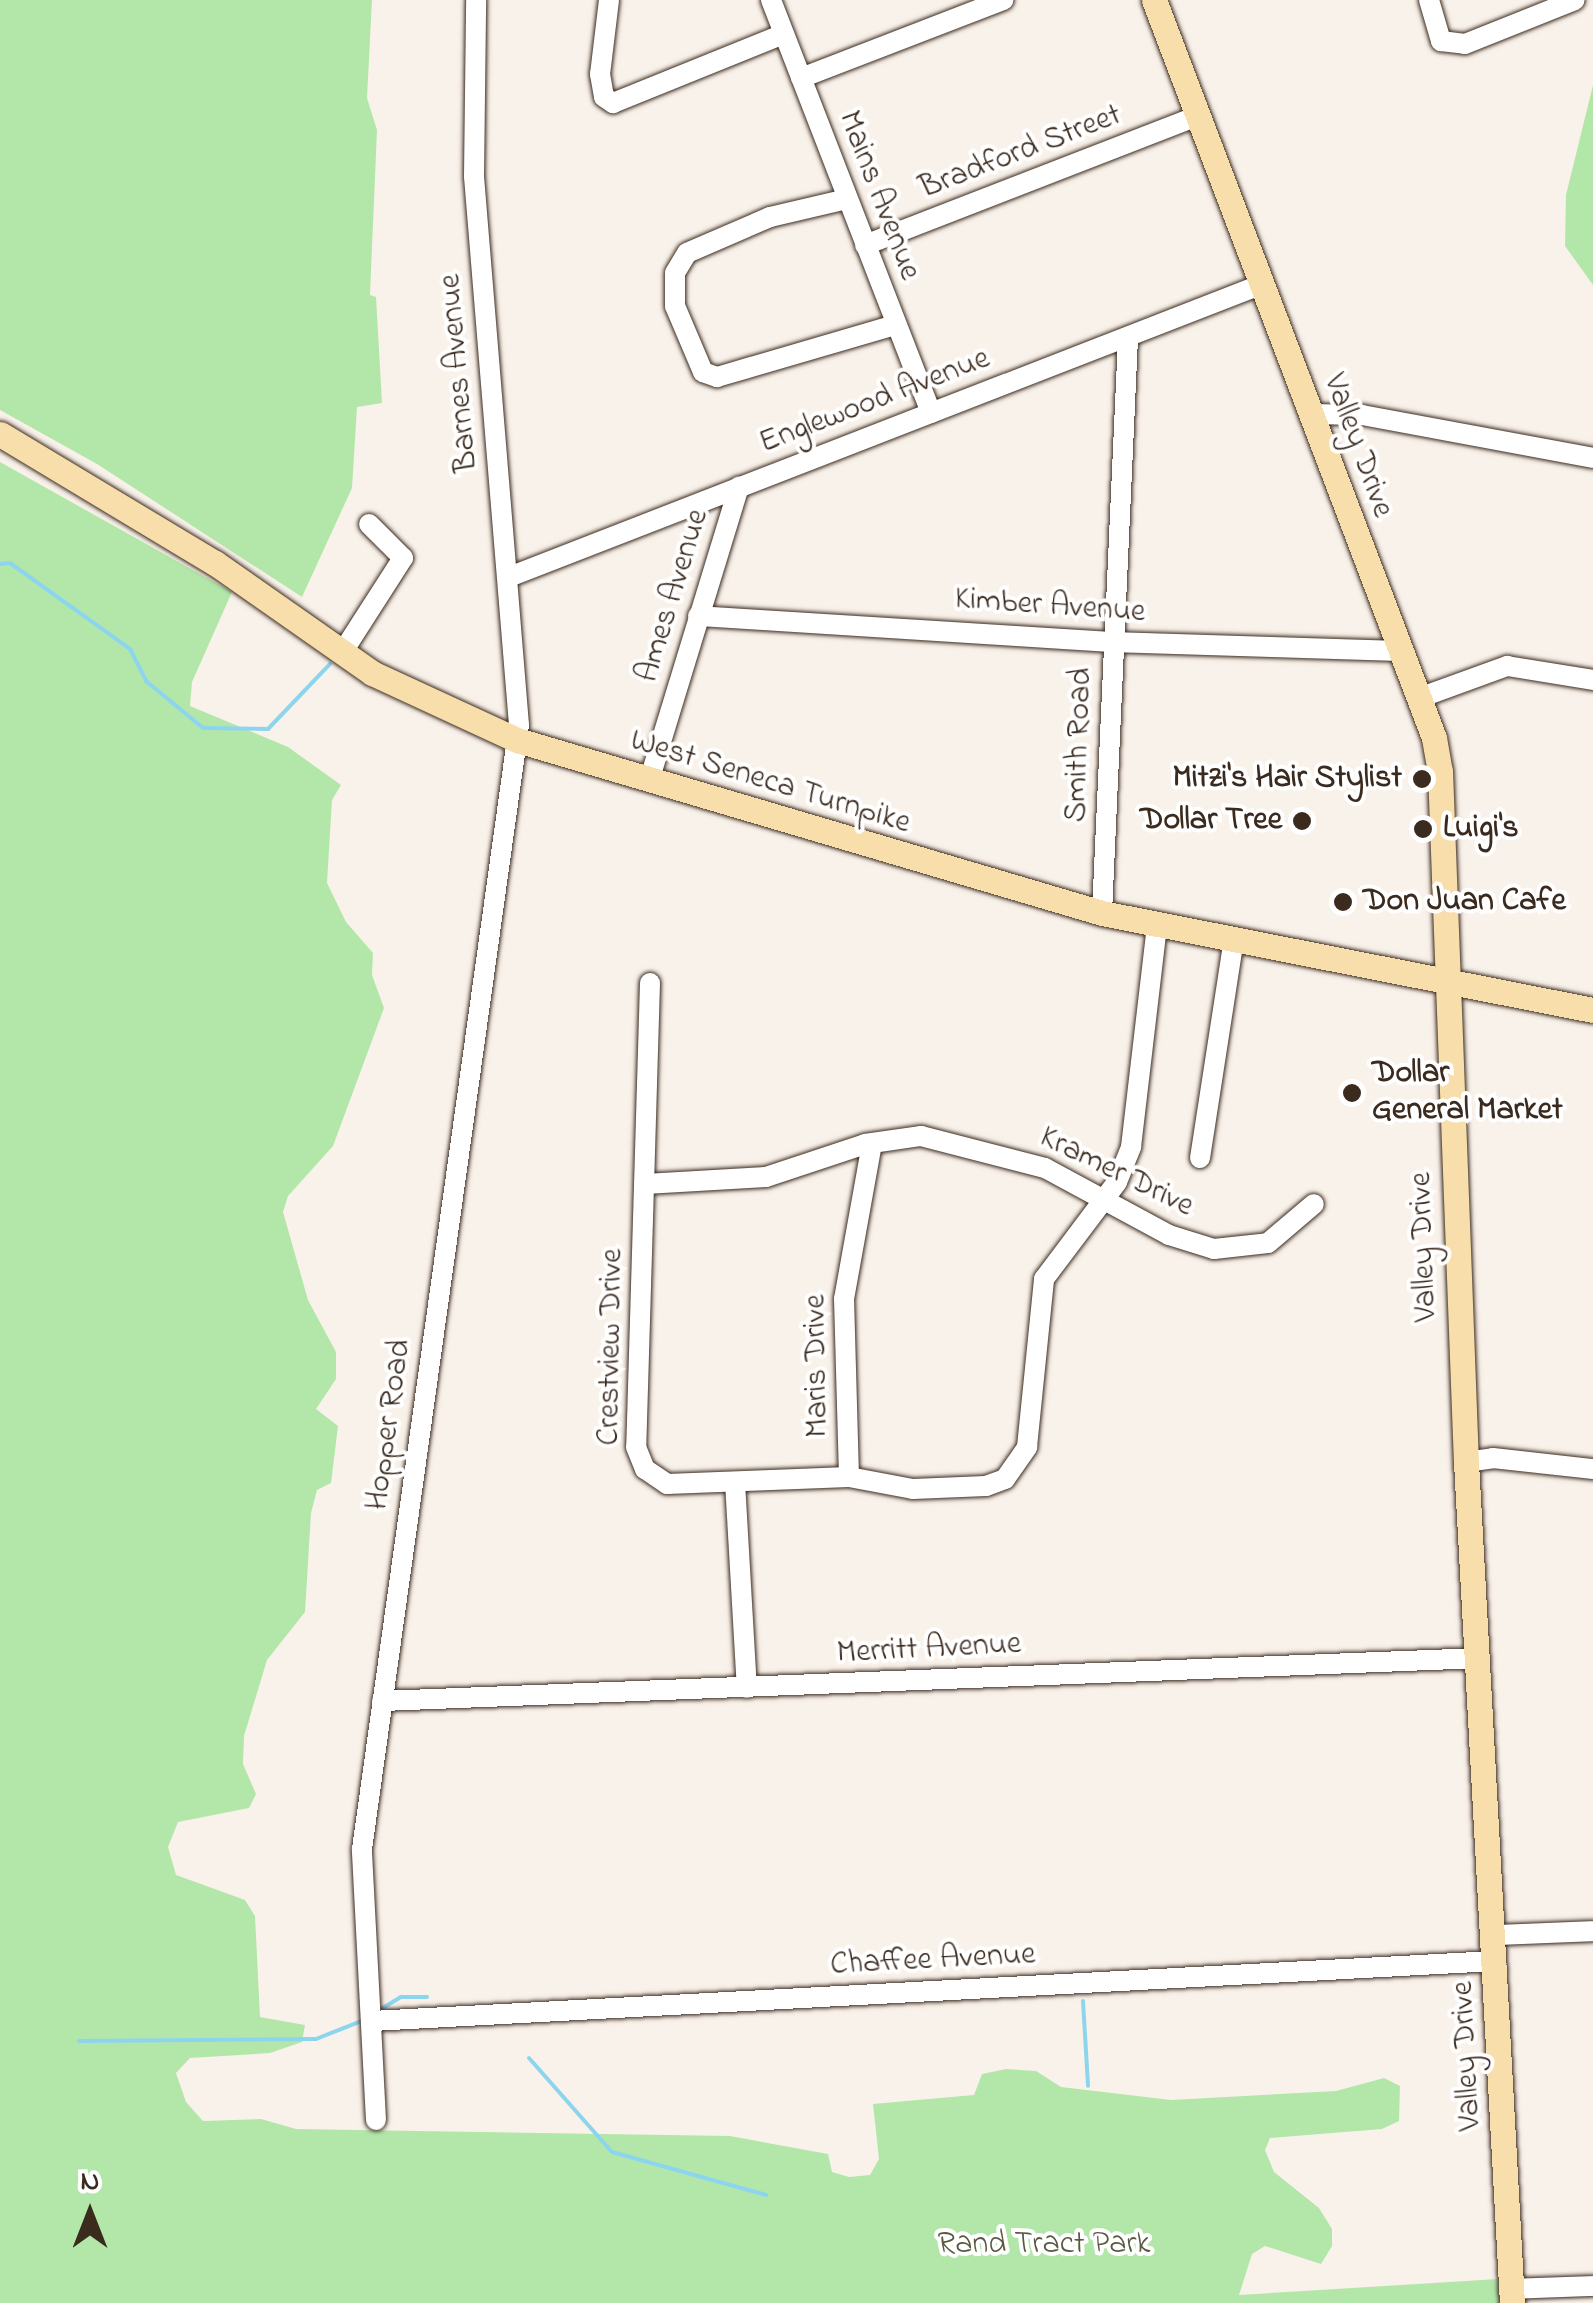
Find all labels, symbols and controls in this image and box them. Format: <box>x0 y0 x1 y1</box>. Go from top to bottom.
street label: Bradford Street <box>915 97 1127 209</box>
street label: Mains Avenue <box>828 106 928 286</box>
street label: Barnes Avenue <box>432 272 488 474</box>
street label: Englewood Avenue <box>754 340 996 464</box>
street label: Valley Drive <box>1313 369 1401 523</box>
street label: Ames Avenue <box>629 505 719 687</box>
street label: Kimber Avenue <box>953 581 1147 633</box>
street label: Smith Road <box>1058 667 1102 823</box>
street label: West Seneca Turnpike <box>625 722 915 844</box>
place label: Mitzi's Hair Stylist <box>1172 760 1402 798</box>
marker: Mitzi's Hair Stylist <box>1411 768 1433 790</box>
place label: Dollar Tree <box>1140 802 1282 840</box>
marker: Dollar Tree <box>1291 810 1313 832</box>
place label: Luigi's <box>1443 810 1519 848</box>
marker: Luigi's <box>1412 818 1434 840</box>
place label: Don Juan Cafe <box>1363 883 1566 921</box>
marker: Don Juan Cafe <box>1332 891 1354 913</box>
place label: Dollar General Market <box>1372 1056 1563 1131</box>
marker: Dollar General Market <box>1341 1082 1363 1104</box>
street label: Kramer Drive <box>1033 1119 1199 1227</box>
street label: Valley Drive <box>1403 1171 1447 1323</box>
street label: Crestview Drive <box>591 1248 633 1446</box>
street label: Maris Drive <box>798 1294 838 1438</box>
street label: Hopper Road <box>359 1337 421 1513</box>
street label: Merritt Avenue <box>836 1626 1022 1674</box>
street label: Chaffee Avenue <box>829 1936 1037 1986</box>
street label: Valley Drive <box>1445 1980 1491 2132</box>
text: N <box>81 2162 99 2203</box>
north arrow <box>40 2163 140 2263</box>
park label: Rand Tract Park <box>937 2226 1151 2264</box>

